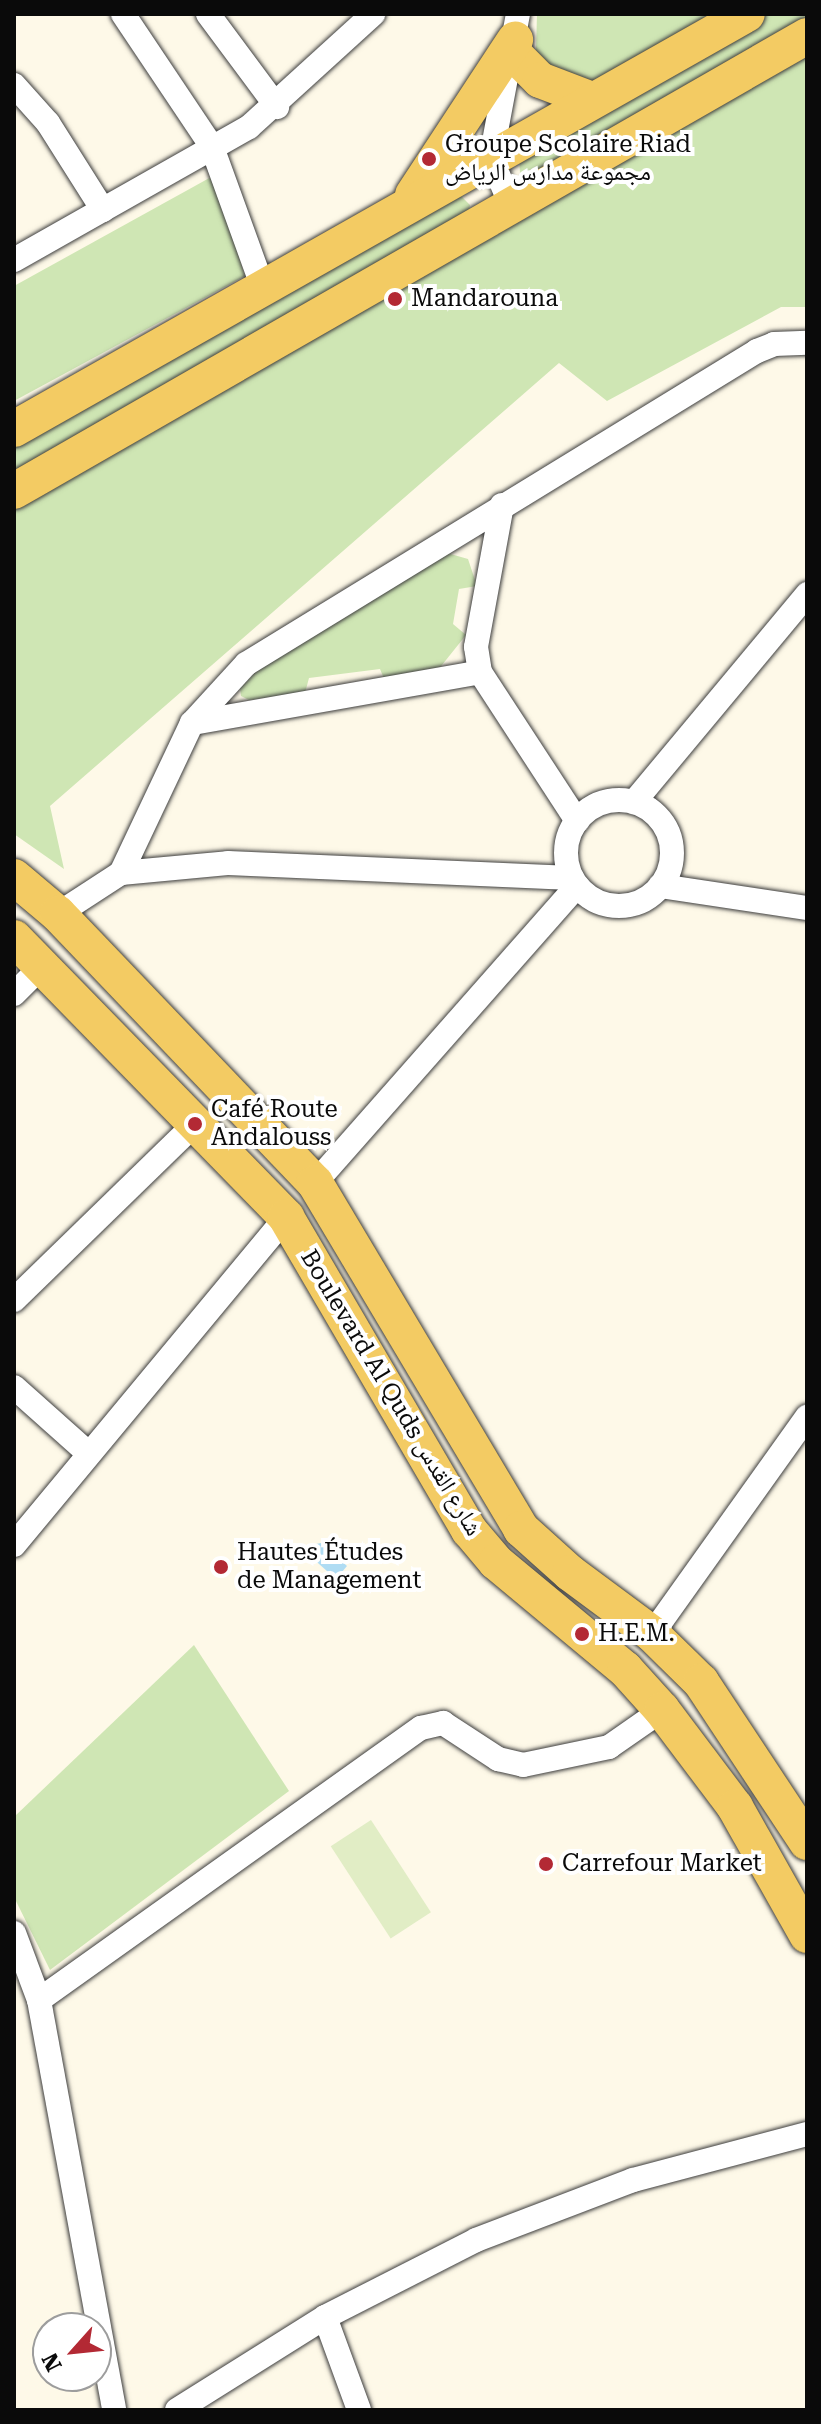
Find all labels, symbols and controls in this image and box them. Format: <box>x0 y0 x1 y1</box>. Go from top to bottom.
place label: Groupe Scolaire Riad مجموعة مدارس الرياض <box>445 131 691 187</box>
marker: Groupe Scolaire Riad مجموعة مدارس الرياض <box>420 150 438 168</box>
place label: Mandarouna <box>411 285 558 313</box>
marker: Mandarouna <box>386 290 404 308</box>
place label: Café Route Andalouss <box>211 1096 338 1152</box>
marker: Café Route Andalouss <box>186 1115 204 1133</box>
street label: Boulevard Al Quds شارع القدس <box>294 1245 488 1541</box>
place label: Hautes Études de Management <box>237 1539 421 1595</box>
marker: Hautes Études de Management <box>212 1558 230 1576</box>
place label: H.E.M. <box>598 1620 675 1648</box>
marker: H.E.M. <box>573 1625 591 1643</box>
place label: Carrefour Market <box>562 1850 762 1878</box>
marker: Carrefour Market <box>537 1855 555 1873</box>
north arrow <box>32 2312 112 2392</box>
text: N <box>37 2349 67 2375</box>

